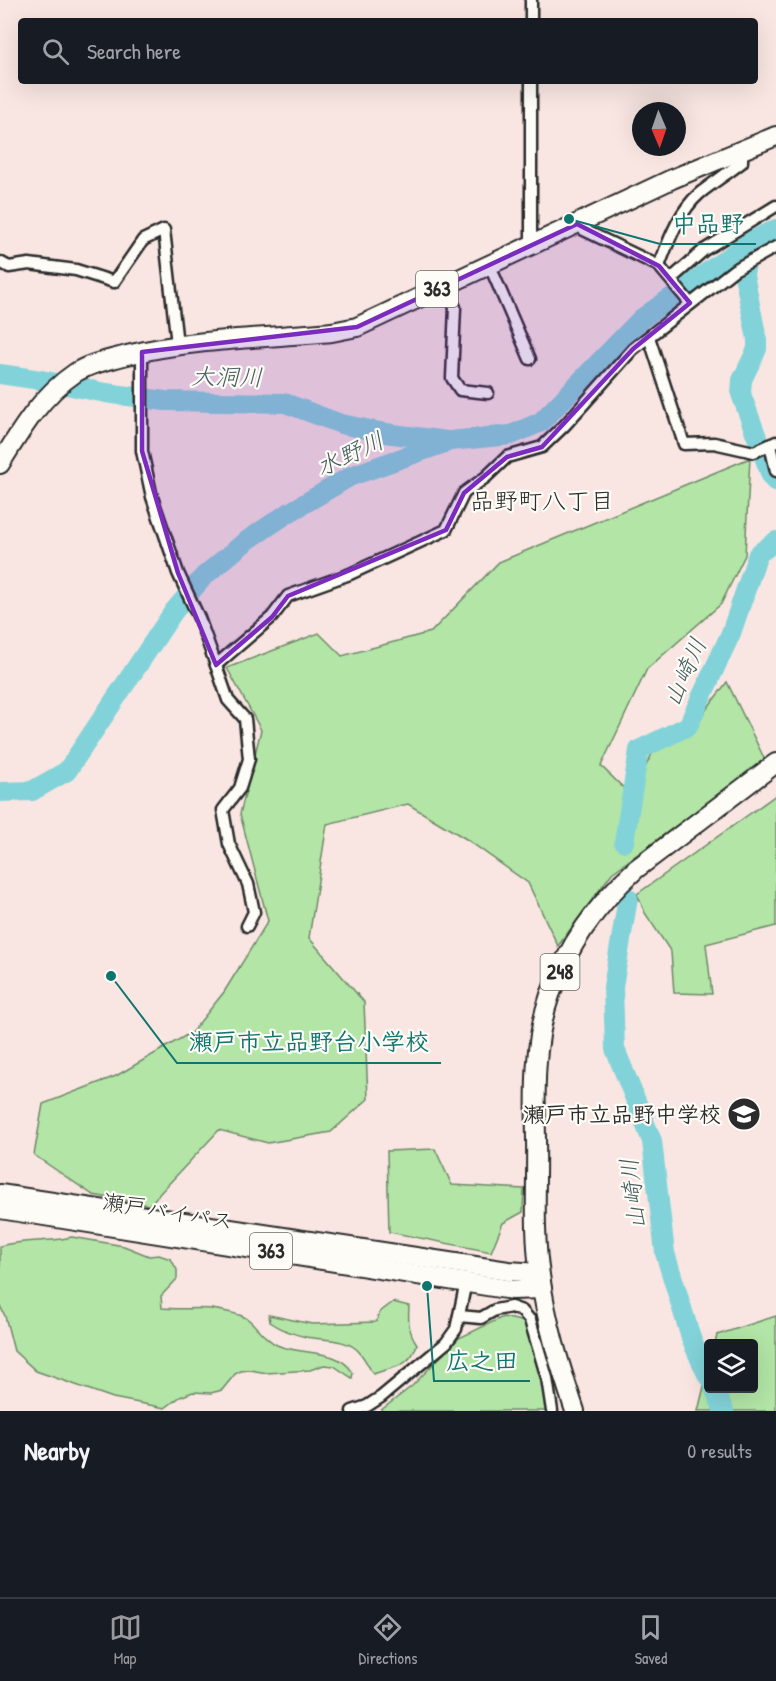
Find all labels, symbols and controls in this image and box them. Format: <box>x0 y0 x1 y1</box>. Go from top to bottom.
search box <box>18 18 758 84</box>
icon: search <box>39 35 72 68</box>
text: Search here <box>87 36 181 66</box>
north arrow <box>632 102 686 156</box>
callout: 中品野 <box>660 202 756 244</box>
text: 中品野 <box>672 207 744 239</box>
road number: 363 <box>416 271 458 307</box>
water label: 大洞川 <box>191 359 263 393</box>
water label: 水野川 <box>310 423 389 483</box>
district label: 品野町八丁目 <box>470 484 614 516</box>
water label: 山崎川 <box>655 632 713 711</box>
road number: 248 <box>540 954 580 990</box>
callout: 瀬戸市立品野台小学校 <box>177 1021 441 1063</box>
text: 瀬戸市立品野台小学校 <box>189 1025 429 1057</box>
school or university icon: 瀬戸市立品野中学校 <box>726 1096 762 1132</box>
place label: 瀬戸市立品野中学校 <box>523 1099 721 1129</box>
water label: 山崎川 <box>612 1156 652 1232</box>
street label: 瀬戸バイパス <box>101 1186 235 1236</box>
road number: 363 <box>250 1233 292 1269</box>
callout: 広之田 <box>434 1339 530 1381</box>
map controls <box>704 1339 758 1393</box>
button: layers <box>704 1339 758 1393</box>
text: 広之田 <box>446 1344 518 1376</box>
text: Nearby <box>24 1433 90 1468</box>
text: 0 results <box>687 1437 752 1464</box>
tab: Map <box>109 1611 142 1669</box>
tab: Directions <box>359 1611 417 1669</box>
tab: Saved <box>634 1611 667 1669</box>

